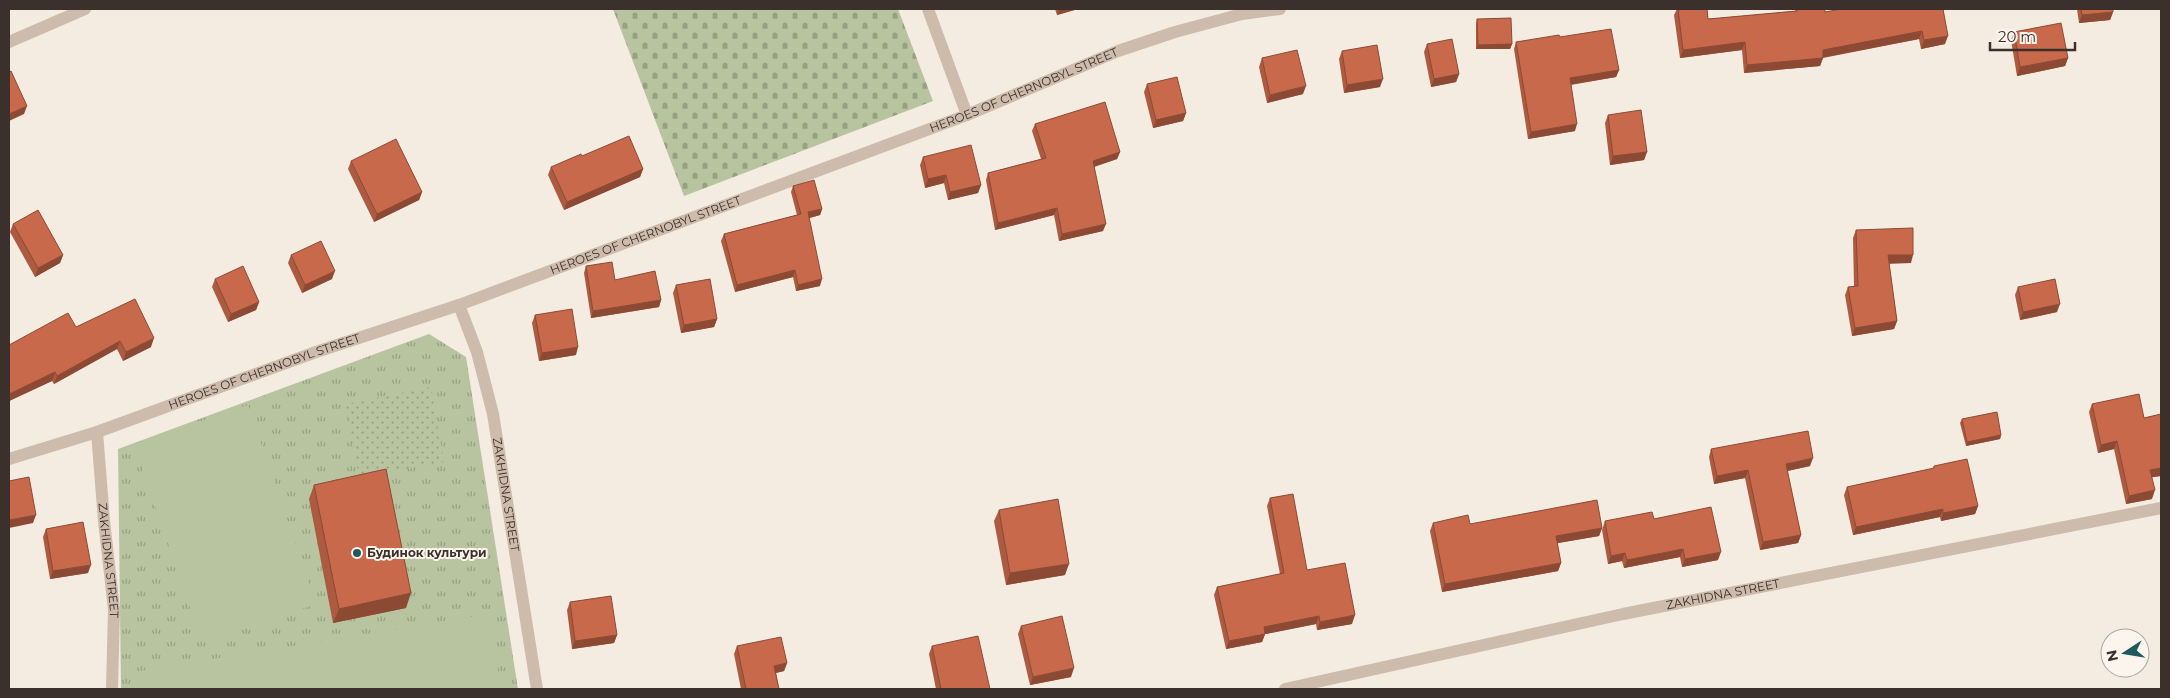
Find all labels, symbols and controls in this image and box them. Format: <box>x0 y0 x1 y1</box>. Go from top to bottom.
scale bar <box>1990 20 2075 52</box>
text: 20 m <box>1998 27 2036 46</box>
street label: HEROES OF CHERNOBYL STREET <box>927 44 1120 135</box>
street label: HEROES OF CHERNOBYL STREET <box>548 192 743 277</box>
street label: HEROES OF CHERNOBYL STREET <box>166 330 362 412</box>
street label: ZAKHIDNA STREET <box>490 436 523 553</box>
street label: ZAKHIDNA STREET <box>96 502 122 618</box>
place label: Будинок культури <box>367 545 487 560</box>
marker: Будинок культури <box>351 547 363 559</box>
street label: ZAKHIDNA STREET <box>1665 575 1781 612</box>
north arrow <box>2100 628 2150 678</box>
text: N <box>2102 648 2122 663</box>

